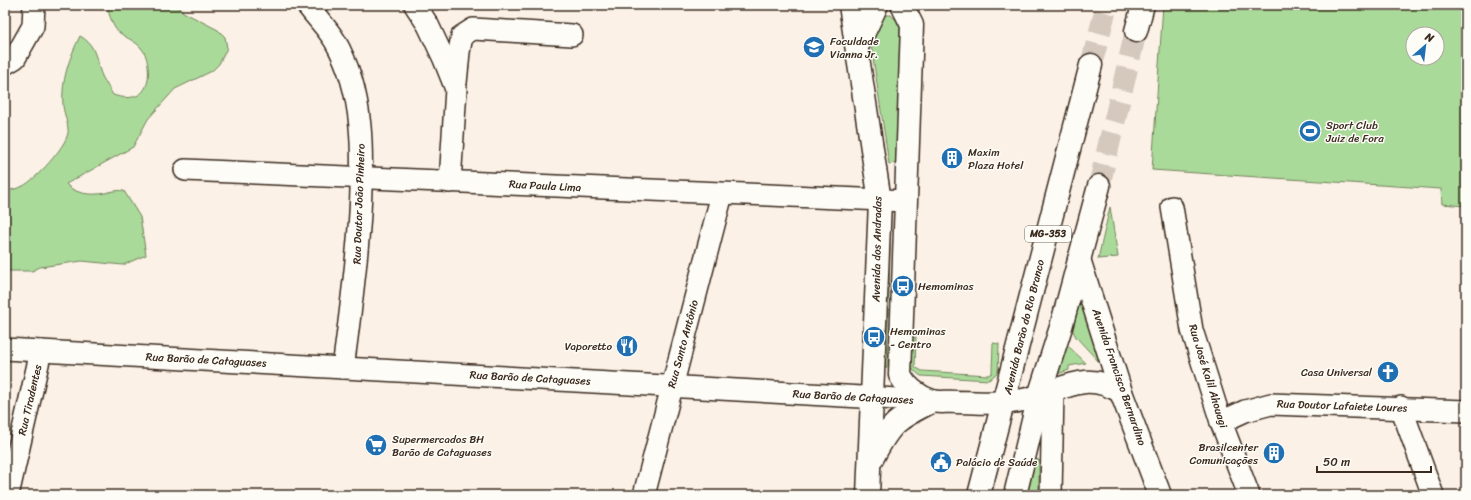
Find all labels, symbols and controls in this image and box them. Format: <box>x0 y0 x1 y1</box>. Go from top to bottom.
north arrow <box>1405 26 1445 66</box>
text: N <box>1421 27 1438 48</box>
place label: Faculdade Vianna Jr. <box>830 32 879 64</box>
school or university icon: Faculdade Vianna Jr. <box>801 34 827 60</box>
place label: Sport Club Juiz de Fora <box>1325 116 1384 148</box>
sports icon: Sport Club Juiz de Fora <box>1297 118 1323 144</box>
street label: Rua Doutor João Pinheiro <box>347 143 371 265</box>
place label: Maxim Plaza Hotel <box>968 143 1024 175</box>
building icon: Maxim Plaza Hotel <box>939 145 965 171</box>
street label: Rua Paula Lima <box>508 175 582 197</box>
street label: Avenida dos Andradas <box>867 195 887 303</box>
road number: MG-353 <box>1025 226 1071 242</box>
street label: Avenida Barão do Rio Branco <box>998 257 1050 397</box>
bus stop icon: Hemominas <box>890 273 916 299</box>
place label: Hemominas <box>918 277 974 296</box>
street label: Rua Santo Antônio <box>662 297 704 390</box>
street label: Avenida Francisco Bernardino <box>1086 305 1152 448</box>
place label: Hemominas - Centro <box>890 322 946 354</box>
street label: Rua José Kalil Ahouagi <box>1183 322 1233 431</box>
bus stop icon: Hemominas - Centro <box>861 324 887 350</box>
restaurant icon: Vaporetto <box>614 333 640 359</box>
place label: Vaporetto <box>565 337 612 356</box>
street label: Rua Barão de Cataguases <box>145 347 267 373</box>
church icon: Casa Universal <box>1375 359 1401 385</box>
street label: Rua Tiradentes <box>13 362 48 437</box>
place label: Casa Universal <box>1301 363 1373 382</box>
street label: Rua Barão de Cataguases <box>469 365 591 391</box>
street label: Rua Barão de Cataguases <box>792 384 914 410</box>
street label: Rua Doutor Lafaiete Loures <box>1276 394 1408 418</box>
place label: Supermercados BH Barão de Cataguases <box>392 430 492 462</box>
supermarket icon: Supermercados BH Barão de Cataguases <box>363 432 389 458</box>
place label: Brasilcenter Comunicações <box>1189 438 1259 470</box>
building icon: Brasilcenter Comunicações <box>1261 440 1287 466</box>
scale bar <box>1317 448 1431 474</box>
public building icon: Palácio de Saúde <box>928 449 954 475</box>
text: 50 m <box>1323 451 1350 473</box>
place label: Palácio de Saúde <box>956 453 1038 472</box>

